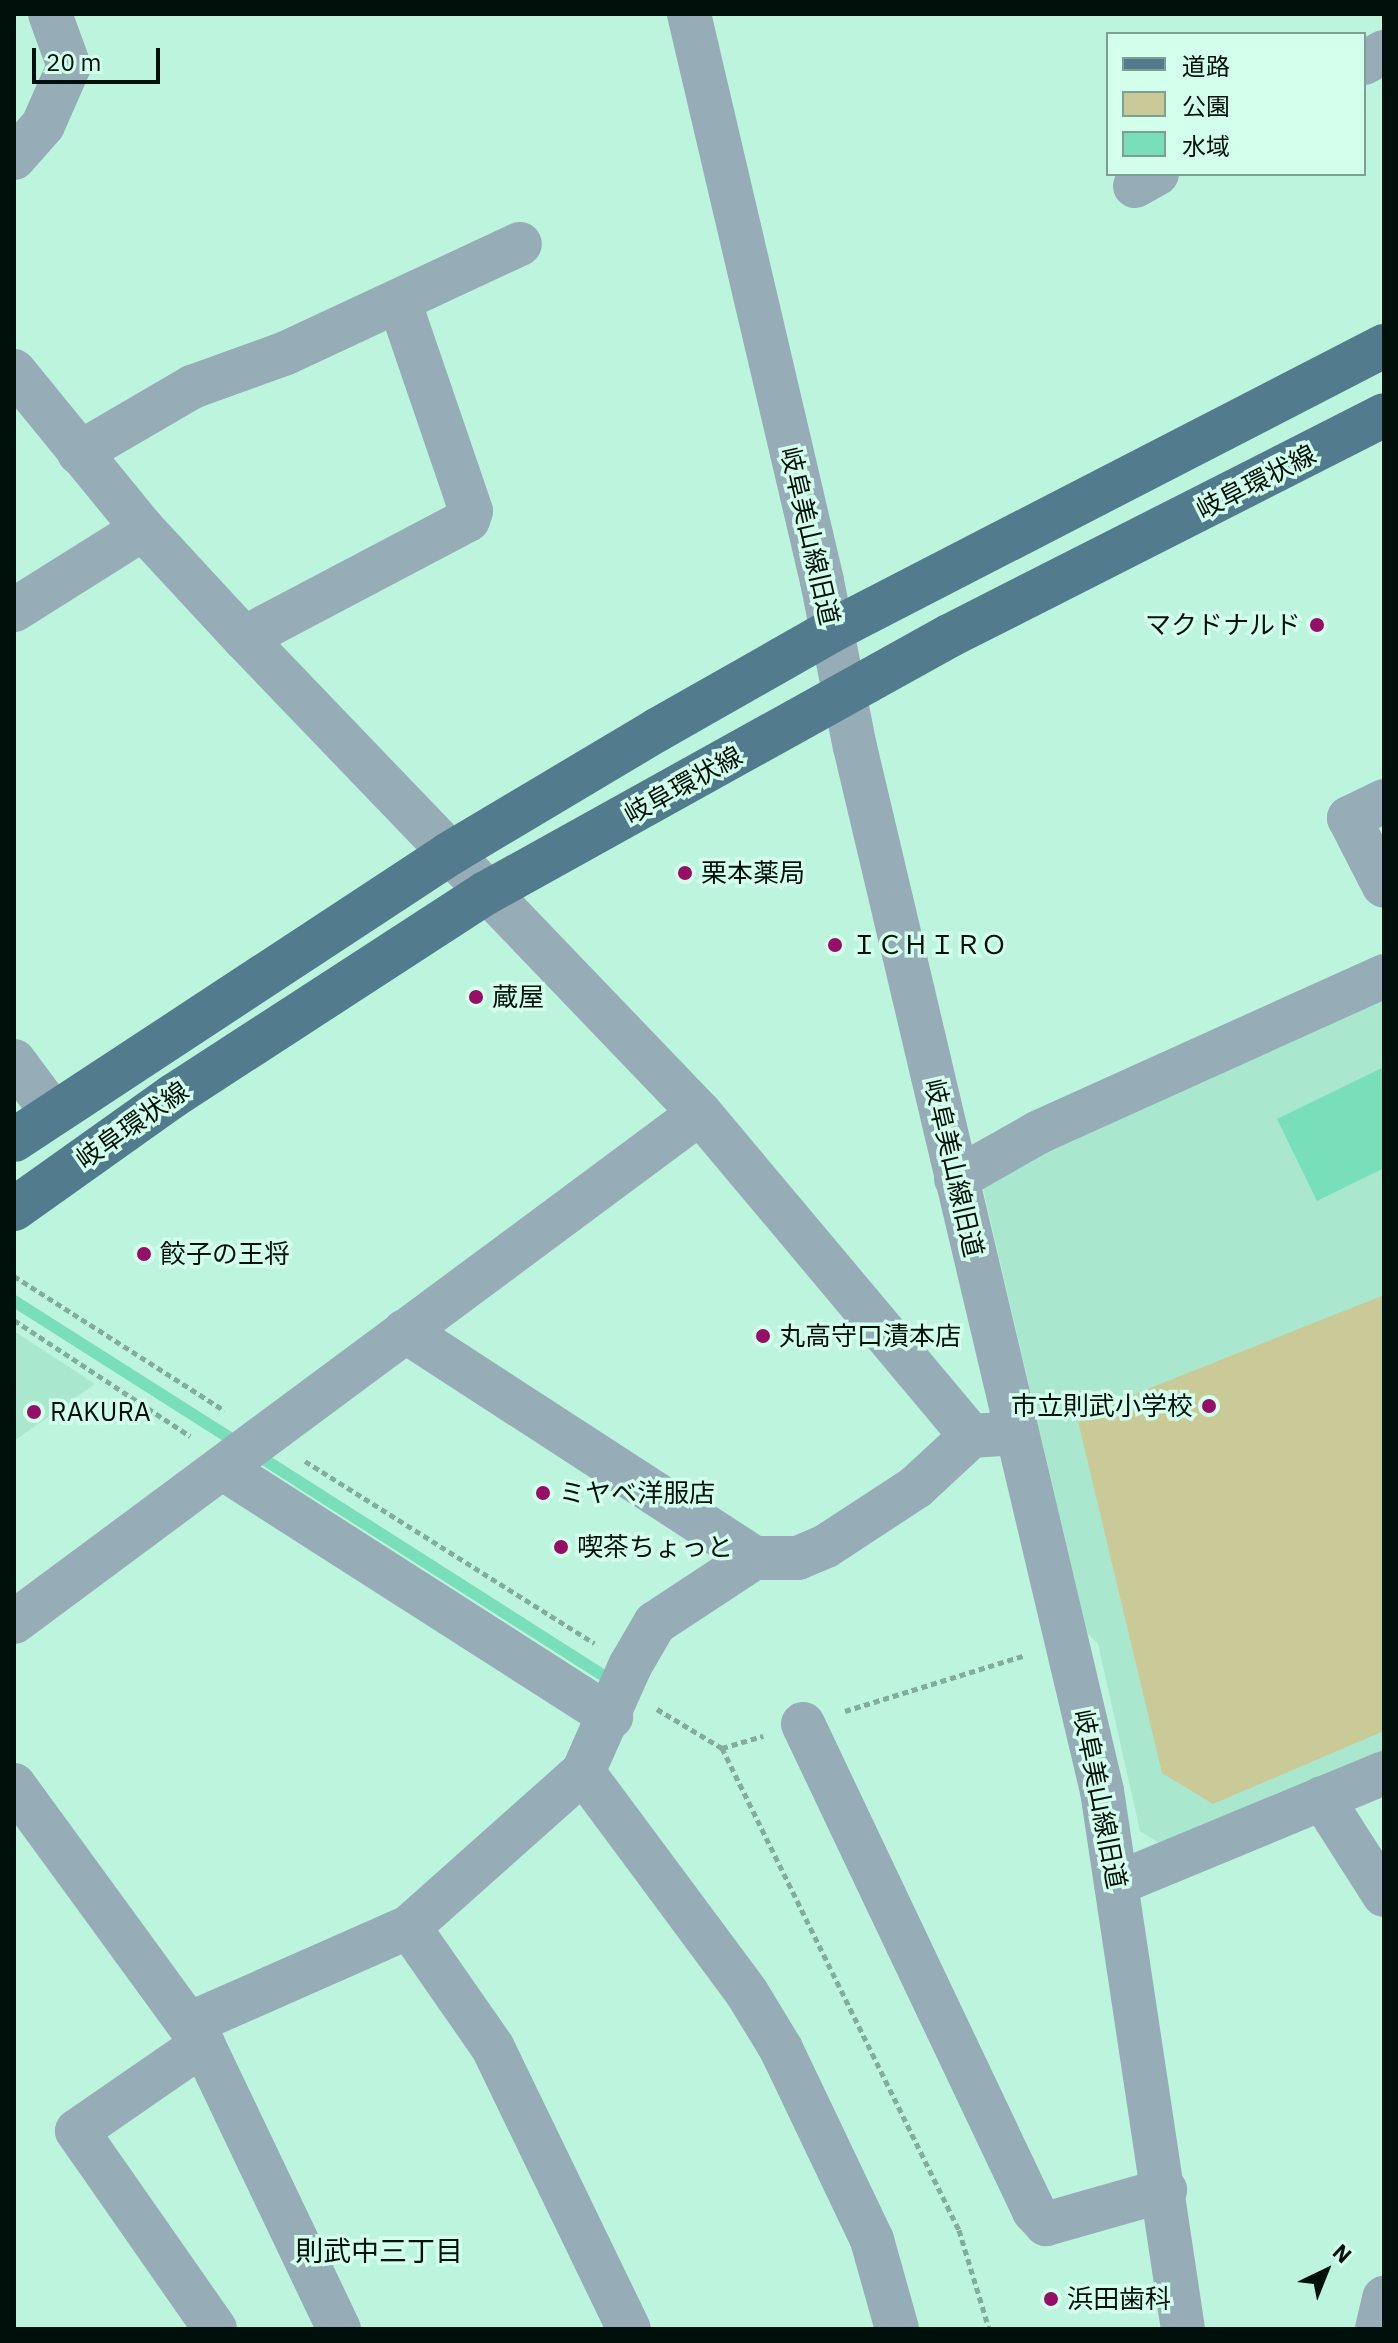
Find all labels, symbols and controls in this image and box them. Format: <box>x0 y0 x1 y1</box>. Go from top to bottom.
scale bar <box>36 32 164 82</box>
legend <box>1106 32 1366 176</box>
text: 20 m <box>46 46 101 78</box>
text: 道路 <box>1182 50 1230 82</box>
text: 公園 <box>1182 90 1230 122</box>
text: 水域 <box>1182 130 1230 162</box>
street label: 岐阜環状線 <box>1191 439 1321 525</box>
street label: 岐阜美山線旧道 <box>774 444 846 628</box>
place label: マクドナルド <box>1145 609 1301 641</box>
marker: マクドナルド <box>1308 616 1326 634</box>
street label: 岐阜環状線 <box>619 740 747 830</box>
place label: 栗本薬局 <box>701 857 805 889</box>
marker: 栗本薬局 <box>676 864 694 882</box>
place label: ＩＣＨＩＲＯ <box>851 929 1007 961</box>
marker: ＩＣＨＩＲＯ <box>826 936 844 954</box>
place label: 蔵屋 <box>492 981 544 1013</box>
marker: 蔵屋 <box>467 988 485 1006</box>
street label: 岐阜環状線 <box>70 1075 194 1175</box>
street label: 岐阜美山線旧道 <box>918 1076 990 1260</box>
place label: 餃子の王将 <box>160 1238 290 1270</box>
marker: 餃子の王将 <box>135 1245 153 1263</box>
place label: 丸高守口漬本店 <box>779 1320 961 1352</box>
marker: 丸高守口漬本店 <box>754 1327 772 1345</box>
place label: 市立則武小学校 <box>1011 1390 1193 1422</box>
place label: RAKURA <box>50 1396 151 1428</box>
marker: 市立則武小学校 <box>1200 1397 1218 1415</box>
marker: RAKURA <box>25 1403 43 1421</box>
place label: ミヤベ洋服店 <box>559 1477 715 1509</box>
marker: ミヤベ洋服店 <box>534 1484 552 1502</box>
place label: 喫茶ちょっと <box>577 1531 733 1563</box>
marker: 喫茶ちょっと <box>552 1538 570 1556</box>
street label: 岐阜美山線旧道 <box>1067 1707 1133 1891</box>
north arrow <box>1286 2231 1366 2311</box>
district label: 則武中三丁目 <box>295 2234 463 2268</box>
text: N <box>1327 2237 1358 2269</box>
place label: 浜田歯科 <box>1067 2283 1171 2315</box>
marker: 浜田歯科 <box>1042 2290 1060 2308</box>

